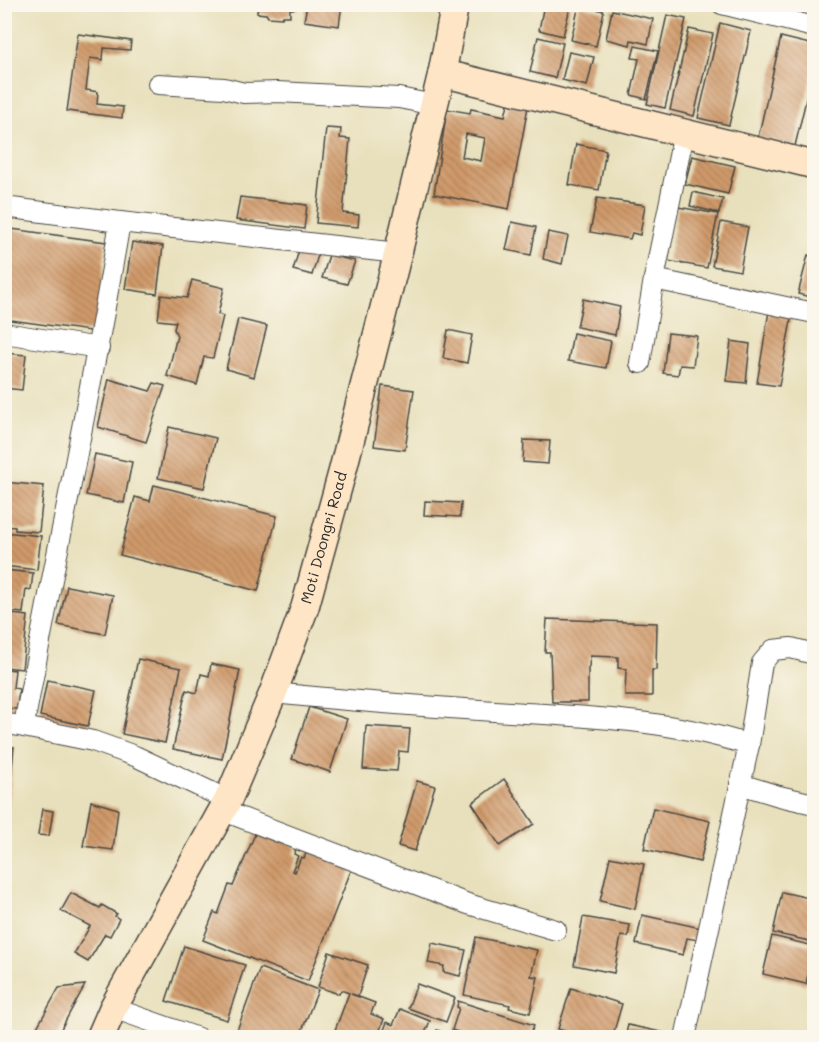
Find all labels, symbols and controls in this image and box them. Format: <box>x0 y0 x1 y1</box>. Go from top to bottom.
street label: Moti Doongri Road <box>295 469 351 606</box>

